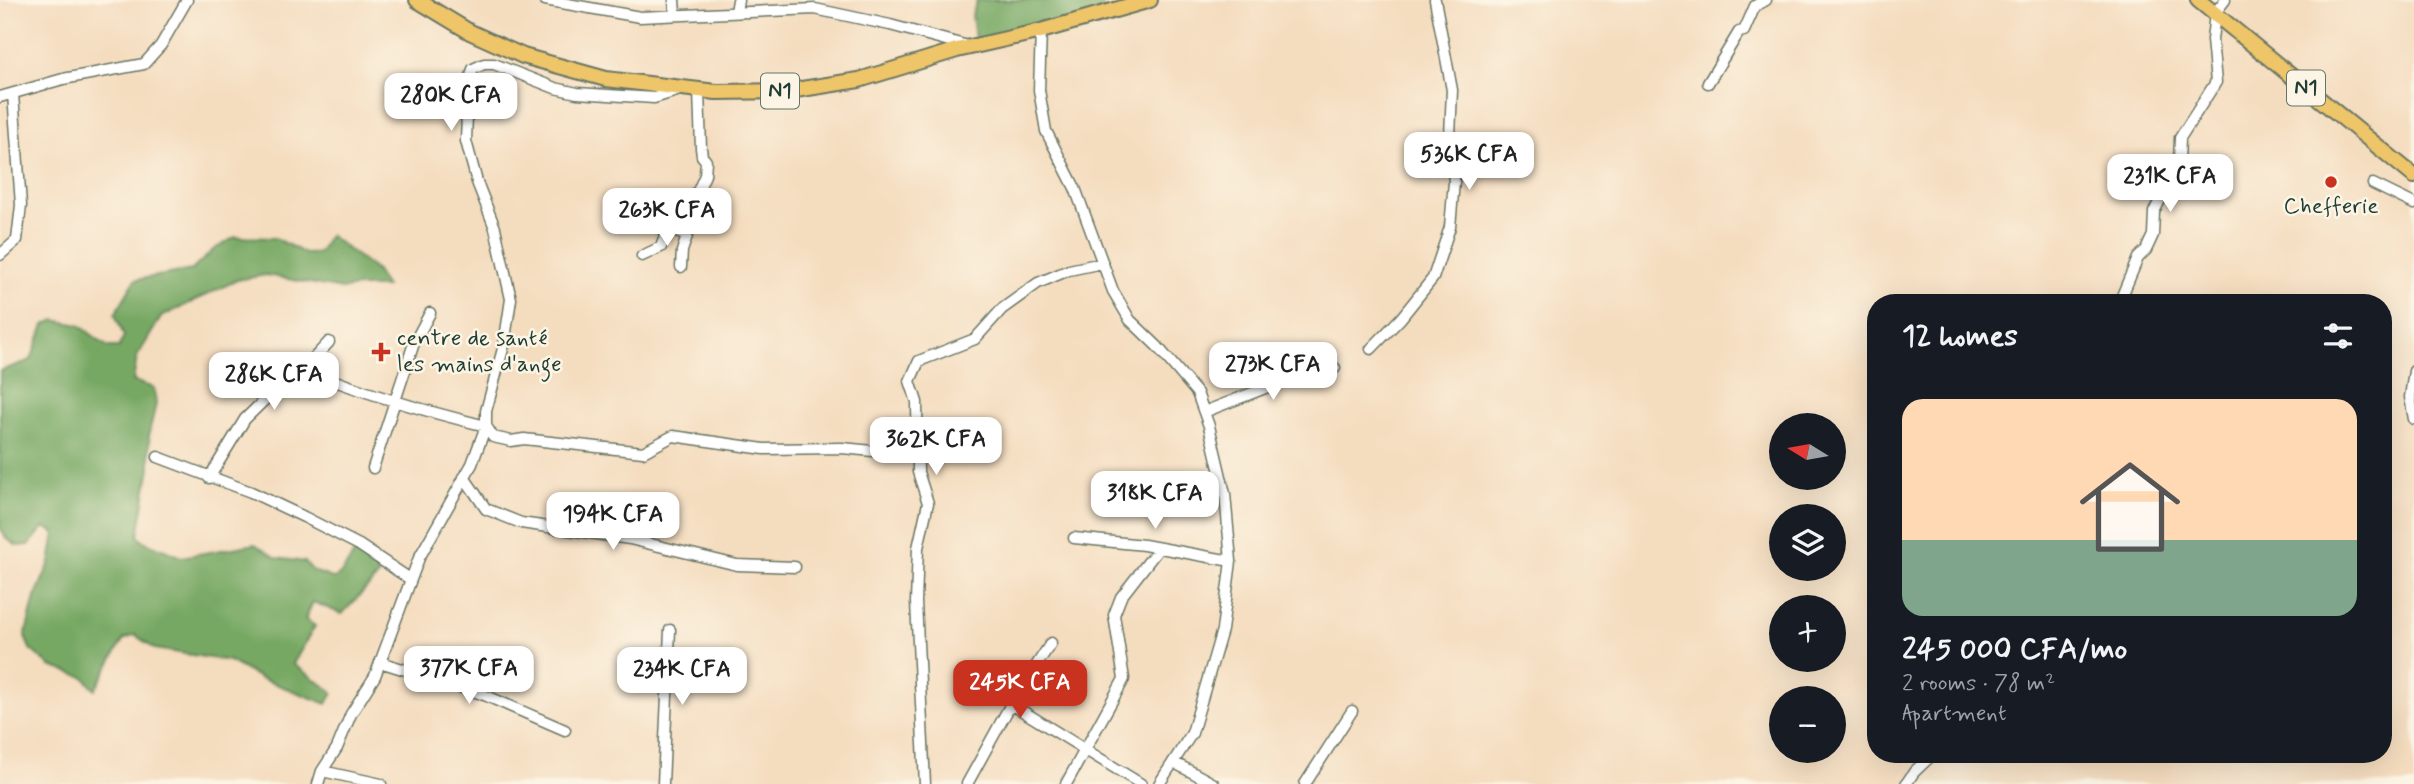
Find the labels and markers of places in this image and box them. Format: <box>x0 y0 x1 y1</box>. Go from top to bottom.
pin: 280K CFA <box>379 74 523 133</box>
pin: 536K CFA <box>1397 132 1541 192</box>
pin: 231K CFA <box>2098 154 2242 214</box>
marker: Chefferie <box>2323 174 2339 190</box>
pin: 263K CFA <box>595 188 739 248</box>
place label: Chefferie <box>2284 192 2378 222</box>
place label: centre de santé les mains d'ange <box>397 324 562 382</box>
marker: centre de santé les mains d'ange <box>371 342 391 362</box>
pin: 273K CFA <box>1201 342 1345 402</box>
pin: 286K CFA <box>202 352 346 412</box>
pin: 362K CFA <box>864 418 1008 477</box>
pin: 318K CFA <box>1083 472 1227 531</box>
pin: 194K CFA <box>541 492 685 552</box>
pin: 377K CFA <box>397 646 541 706</box>
pin: 234K CFA <box>610 648 754 707</box>
pin: 245K CFA <box>948 660 1092 720</box>

